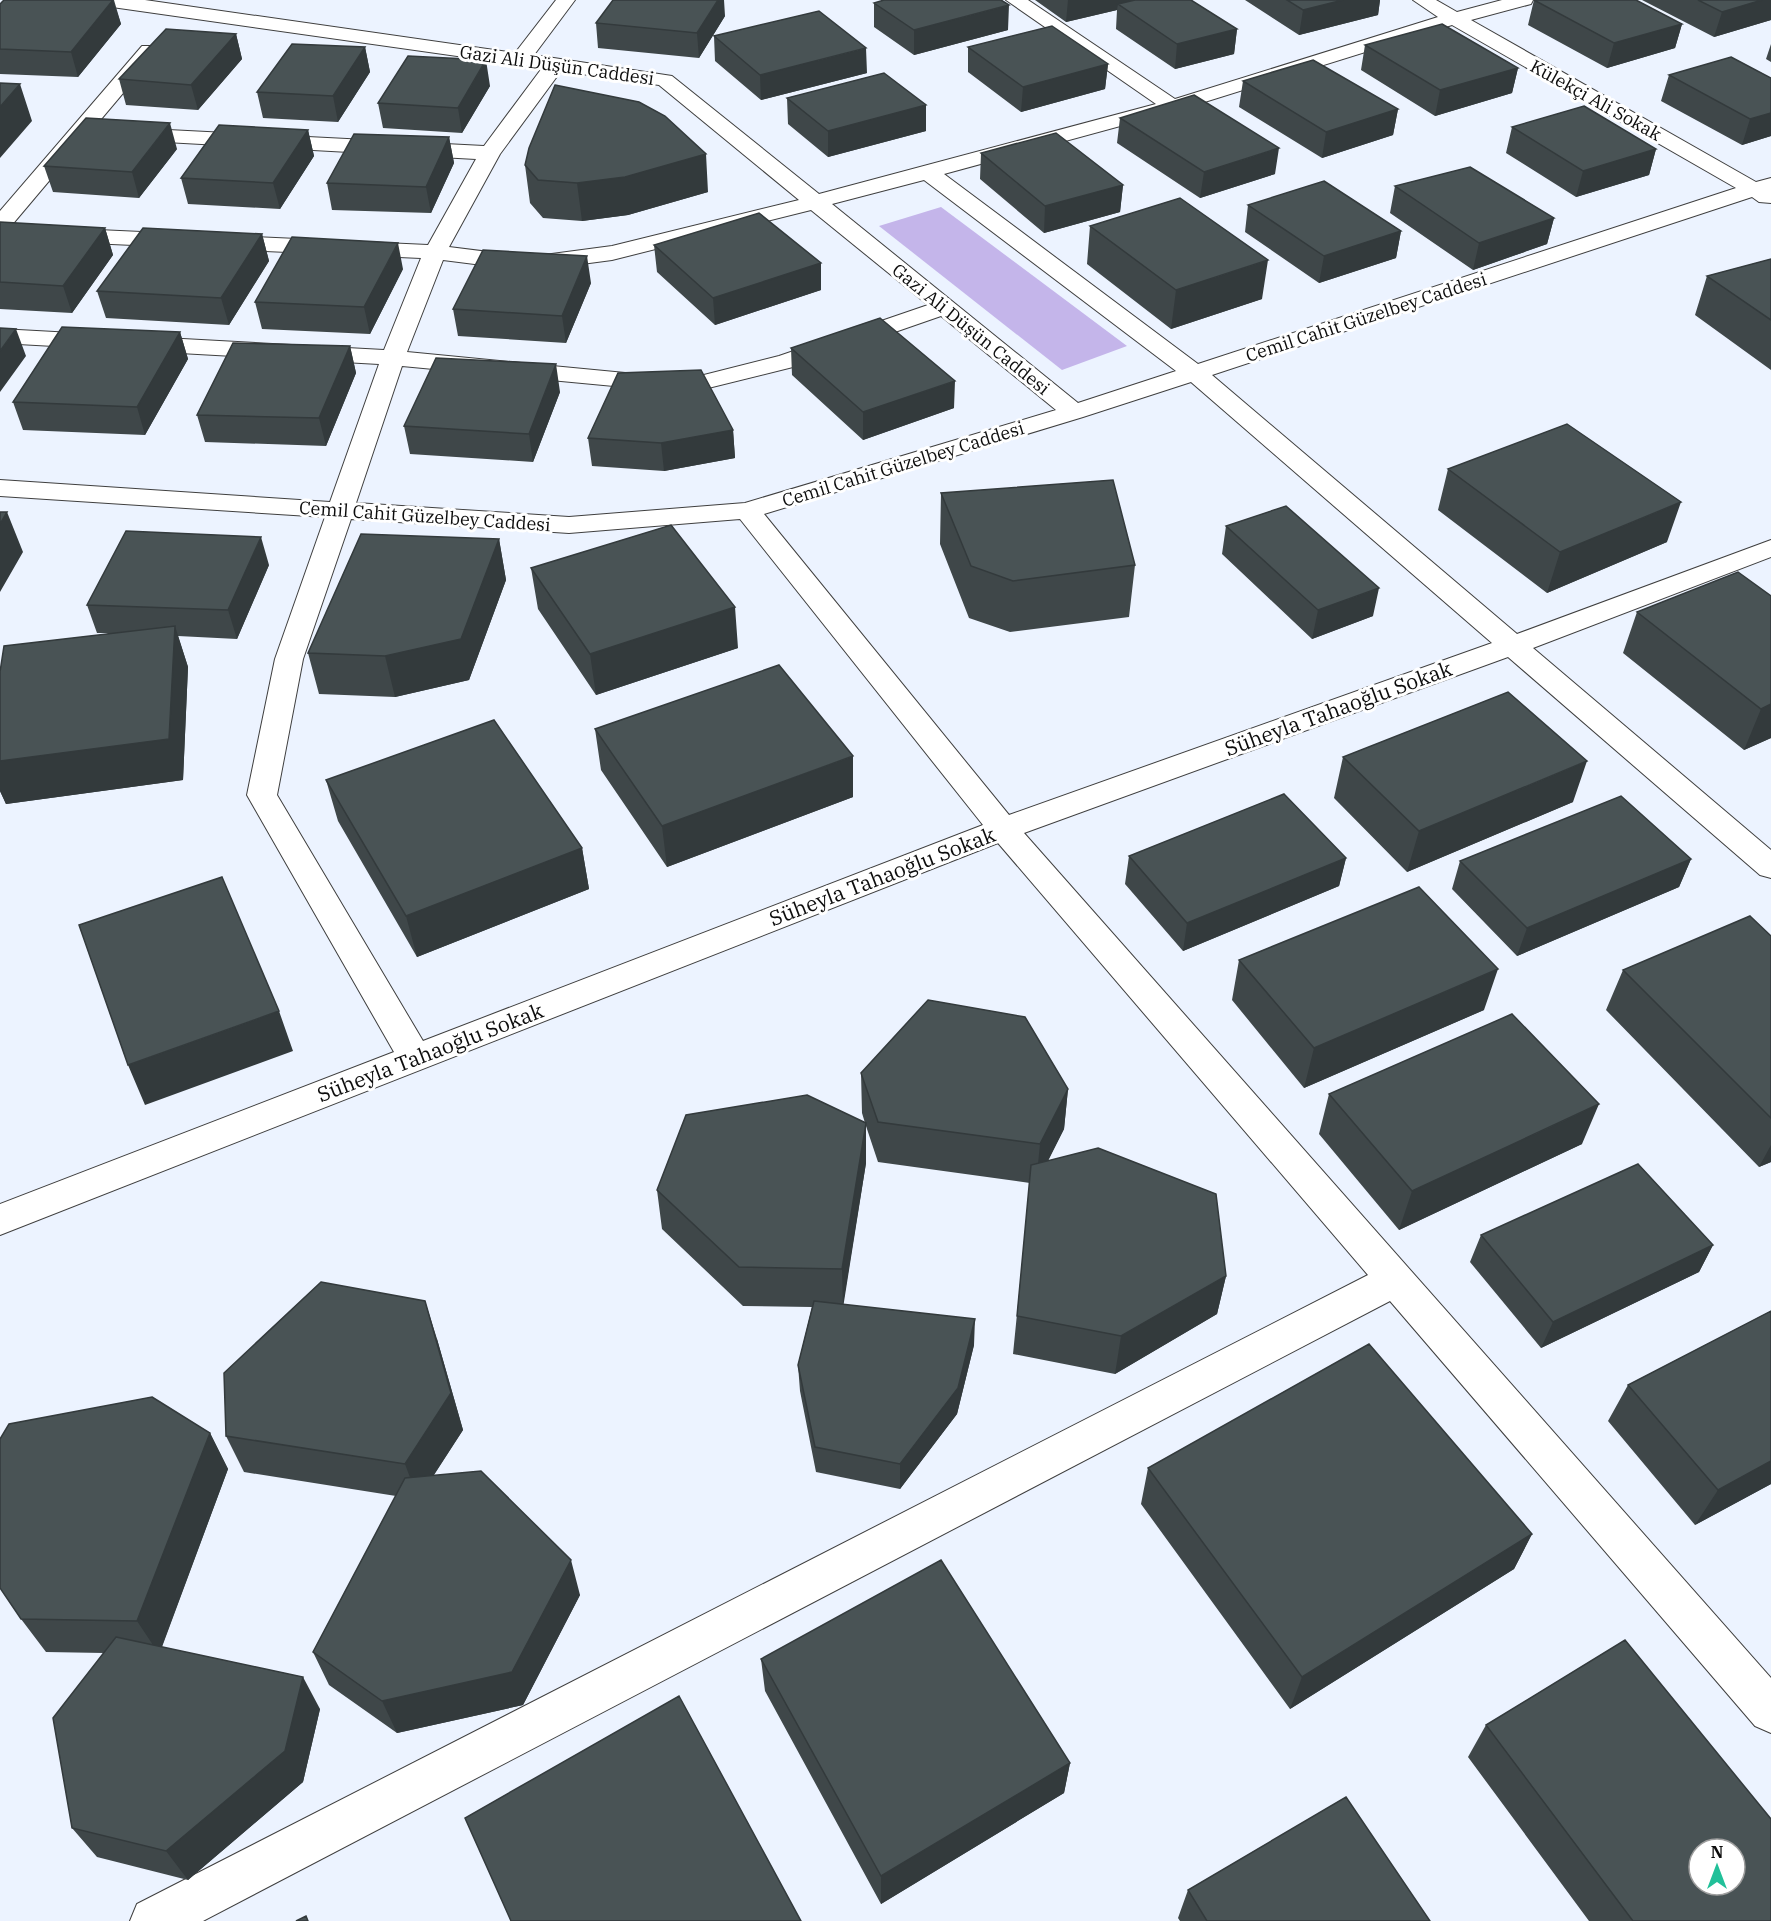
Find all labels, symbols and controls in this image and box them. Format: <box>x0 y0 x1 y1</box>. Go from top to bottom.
street label: Gazi Ali Düşün Caddesi <box>458 40 656 90</box>
street label: Külekçi Ali Sokak <box>1526 54 1666 146</box>
street label: Gazi Ali Düşün Caddesi <box>888 258 1055 400</box>
street label: Cemil Cahit Güzelbey Caddesi <box>1243 267 1490 367</box>
street label: Cemil Cahit Güzelbey Caddesi <box>779 416 1027 512</box>
street label: Cemil Cahit Güzelbey Caddesi <box>298 496 552 536</box>
street label: Süheyla Tahaoğlu Sokak <box>1220 654 1456 762</box>
street label: Süheyla Tahaoğlu Sokak <box>765 820 1000 932</box>
street label: Süheyla Tahaoğlu Sokak <box>313 996 548 1108</box>
north arrow <box>1687 1837 1747 1897</box>
text: N <box>1711 1842 1723 1862</box>

